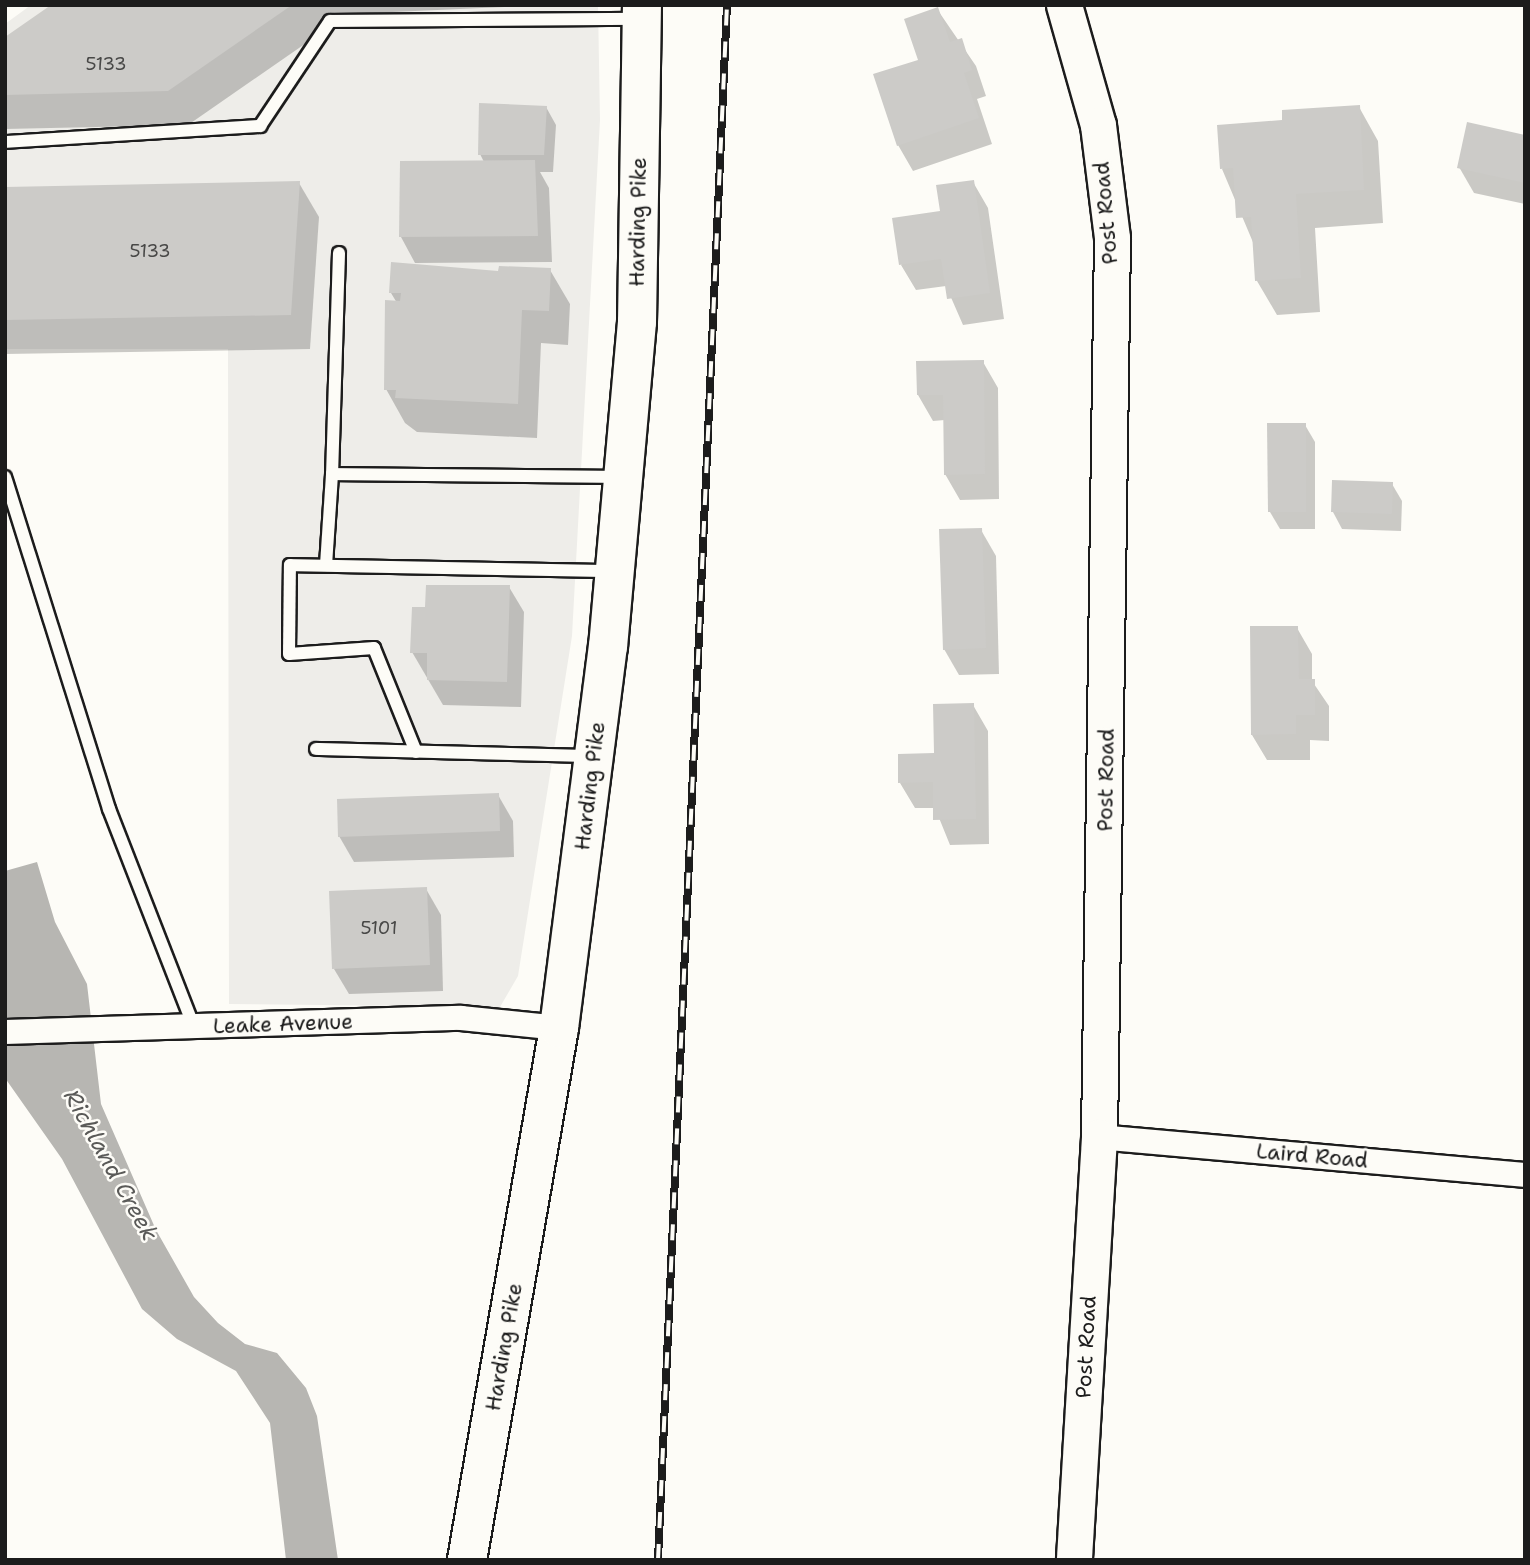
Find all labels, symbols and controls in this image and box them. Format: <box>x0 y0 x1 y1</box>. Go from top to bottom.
house number: 5133 <box>85 53 127 75</box>
street label: Harding Pike <box>624 157 652 287</box>
street label: Post Road <box>1089 161 1123 265</box>
house number: 5133 <box>129 240 171 262</box>
street label: Harding Pike <box>570 720 610 852</box>
street label: Post Road <box>1093 728 1119 832</box>
house number: 5101 <box>361 917 397 939</box>
street label: Leake Avenue <box>212 1009 354 1039</box>
water label: Richland Creek <box>58 1085 164 1245</box>
street label: Laird Road <box>1255 1139 1369 1173</box>
street label: Harding Pike <box>480 1281 528 1413</box>
street label: Post Road <box>1071 1295 1101 1399</box>

